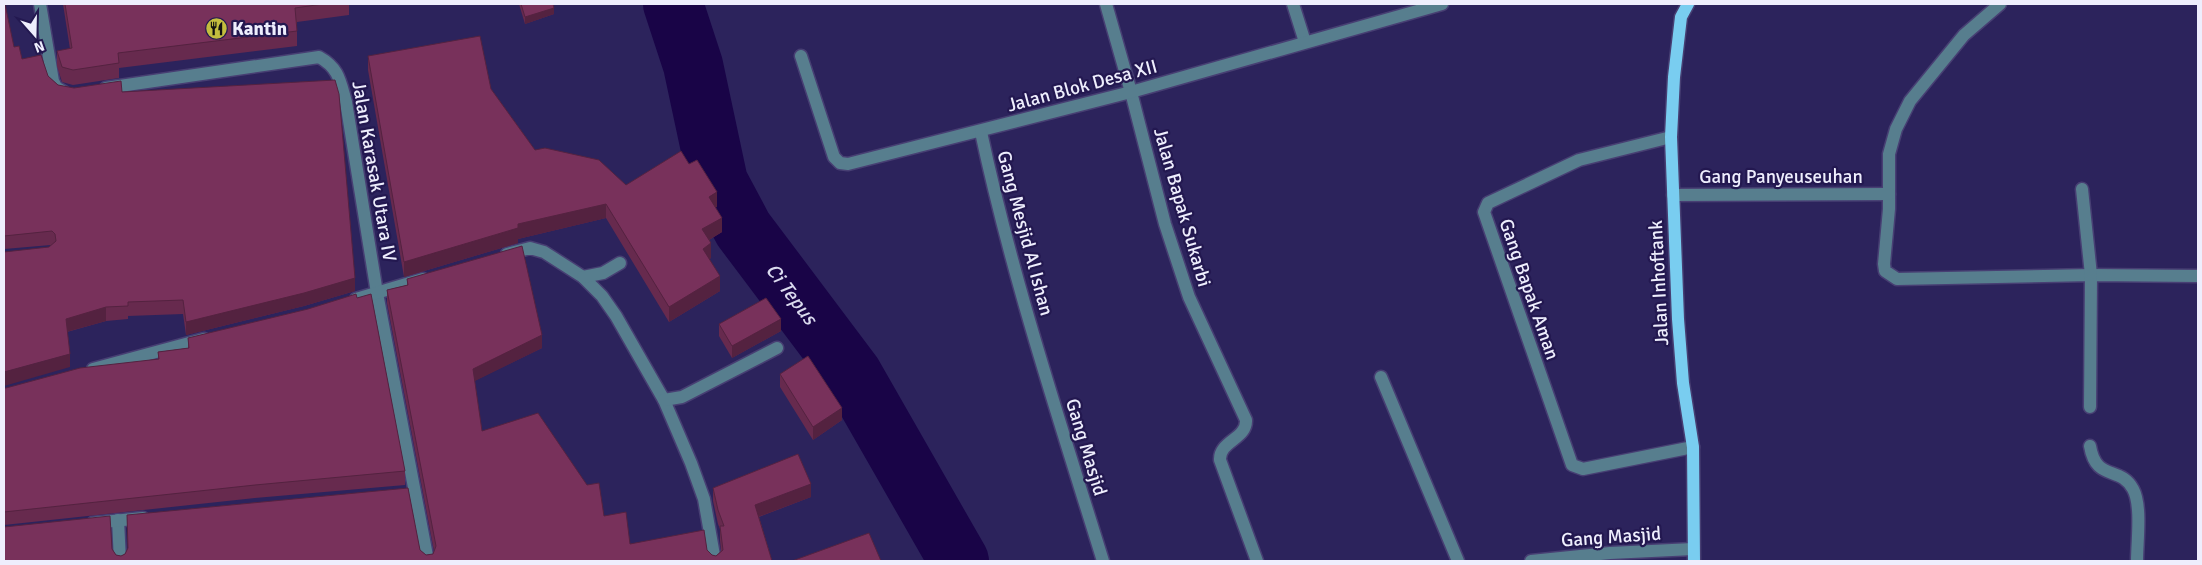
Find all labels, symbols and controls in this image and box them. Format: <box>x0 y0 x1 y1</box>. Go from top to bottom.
north arrow <box>10 10 60 60</box>
restaurant icon: Kantin <box>204 16 228 40</box>
place label: Kantin <box>232 17 287 41</box>
text: N <box>32 37 47 56</box>
street label: Jalan Blok Desa XII <box>1005 54 1160 118</box>
street label: Jalan Karasak Utara IV <box>346 79 402 263</box>
street label: Jalan Bapak Sukarbi <box>1148 125 1216 290</box>
street label: Gang Mesjid Al Ishan <box>991 148 1059 318</box>
street label: Gang Panyeuseuhan <box>1699 165 1863 189</box>
street label: Gang Bapak Aman <box>1494 216 1564 363</box>
street label: Jalan Inhoftank <box>1644 219 1674 346</box>
water label: Ci Tepus <box>760 258 824 331</box>
street label: Gang Masjid <box>1060 396 1112 499</box>
street label: Gang Masjid <box>1560 522 1662 552</box>

